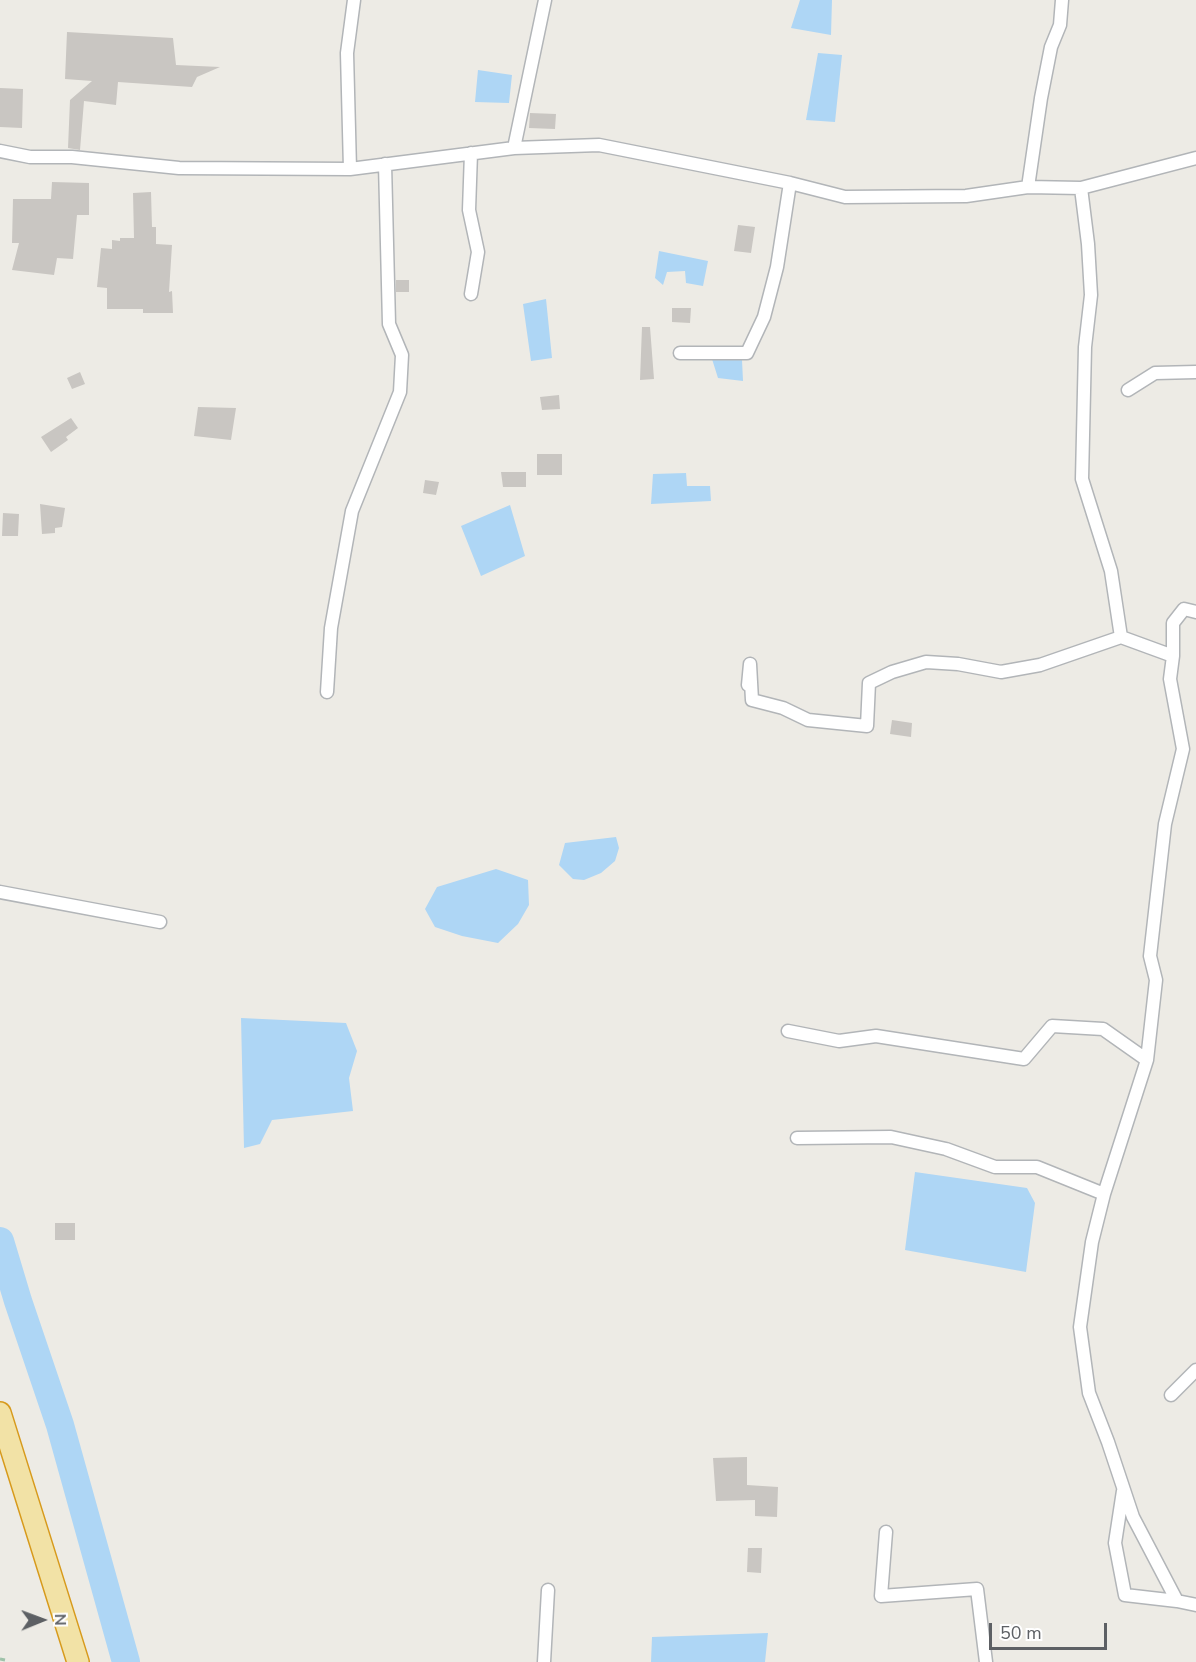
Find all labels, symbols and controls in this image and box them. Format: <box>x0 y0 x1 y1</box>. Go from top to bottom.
north arrow <box>12 1590 72 1650</box>
scale bar <box>992 1611 1110 1649</box>
text: N <box>49 1614 71 1626</box>
text: 50 m <box>1000 1621 1042 1645</box>

